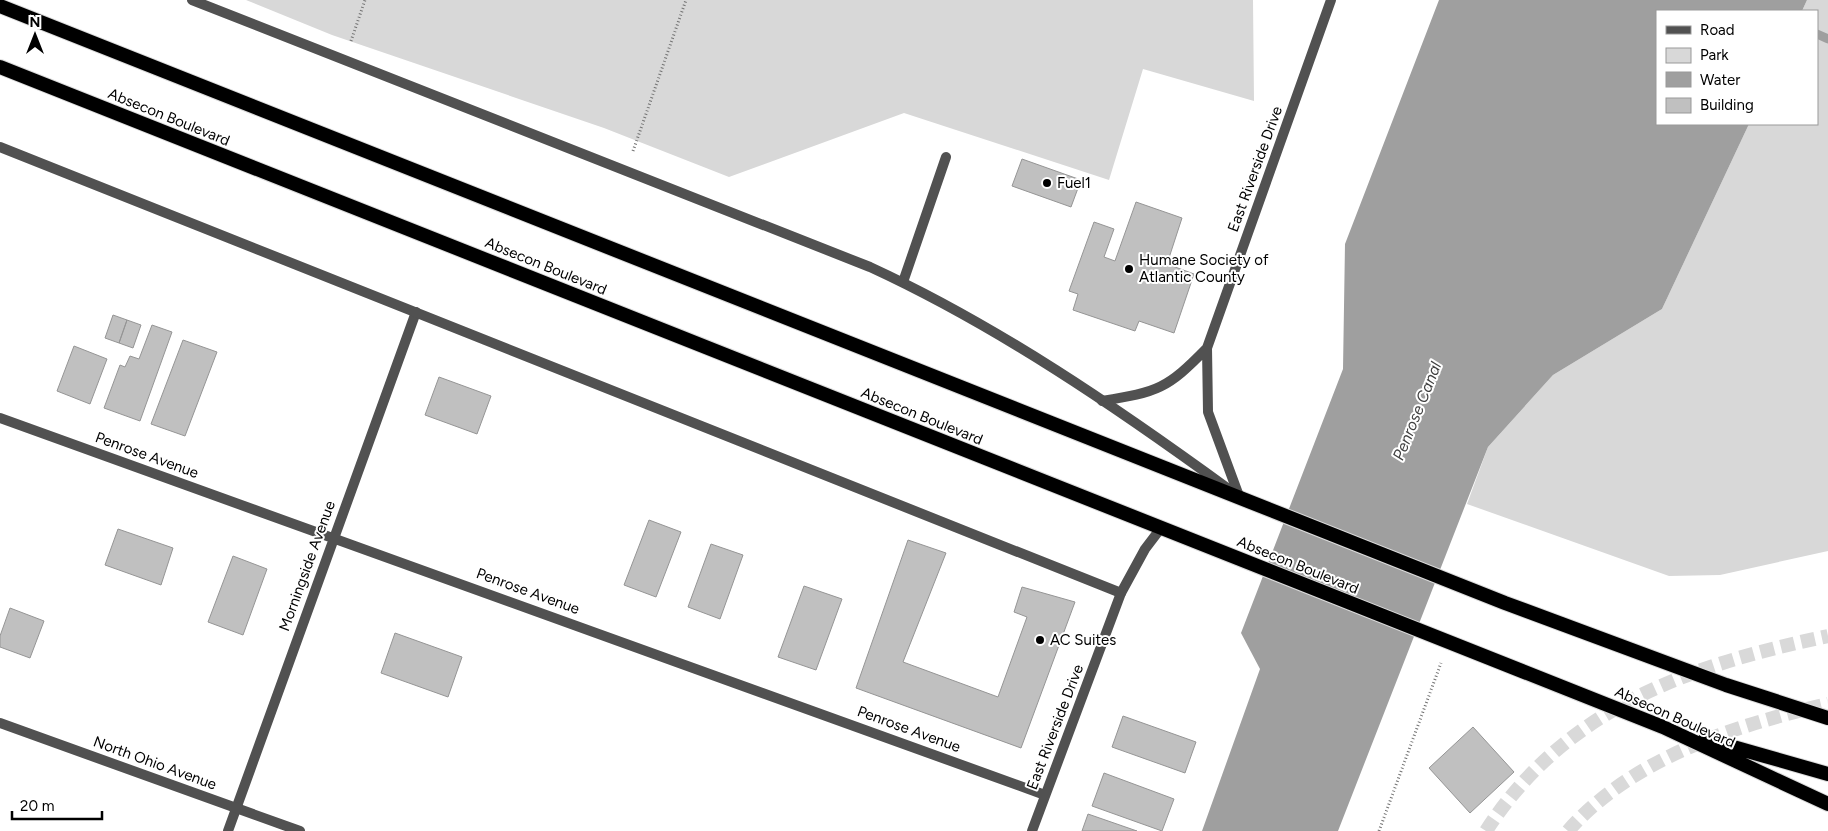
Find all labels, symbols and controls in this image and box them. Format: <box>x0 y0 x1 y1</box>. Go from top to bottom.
north arrow <box>10 10 60 60</box>
legend <box>1656 10 1818 125</box>
text: N <box>30 14 40 31</box>
text: Road <box>1700 21 1735 39</box>
text: Park <box>1700 46 1729 64</box>
text: Water <box>1700 71 1740 89</box>
street label: Absecon Boulevard <box>106 84 232 150</box>
text: Building <box>1700 96 1754 114</box>
street label: East Riverside Drive <box>1224 104 1286 234</box>
place label: Fuel1 <box>1057 174 1091 192</box>
marker: Fuel1 <box>1041 177 1053 189</box>
street label: Absecon Boulevard <box>483 233 609 299</box>
place label: Humane Society of Atlantic County <box>1139 251 1269 286</box>
marker: Humane Society of Atlantic County <box>1123 263 1135 275</box>
water label: Penrose Canal <box>1389 359 1446 463</box>
street label: Absecon Boulevard <box>859 383 985 449</box>
street label: Penrose Avenue <box>93 428 201 482</box>
street label: Morningside Avenue <box>275 498 339 634</box>
street label: Absecon Boulevard <box>1235 532 1361 598</box>
street label: Penrose Avenue <box>474 564 582 618</box>
place label: AC Suites <box>1050 631 1116 649</box>
marker: AC Suites <box>1034 634 1046 646</box>
street label: East Riverside Drive <box>1023 662 1087 792</box>
street label: Absecon Boulevard <box>1612 682 1738 752</box>
street label: Penrose Avenue <box>855 702 963 756</box>
street label: North Ohio Avenue <box>91 732 219 794</box>
scale bar <box>12 788 102 820</box>
text: 20 m <box>20 797 54 815</box>

